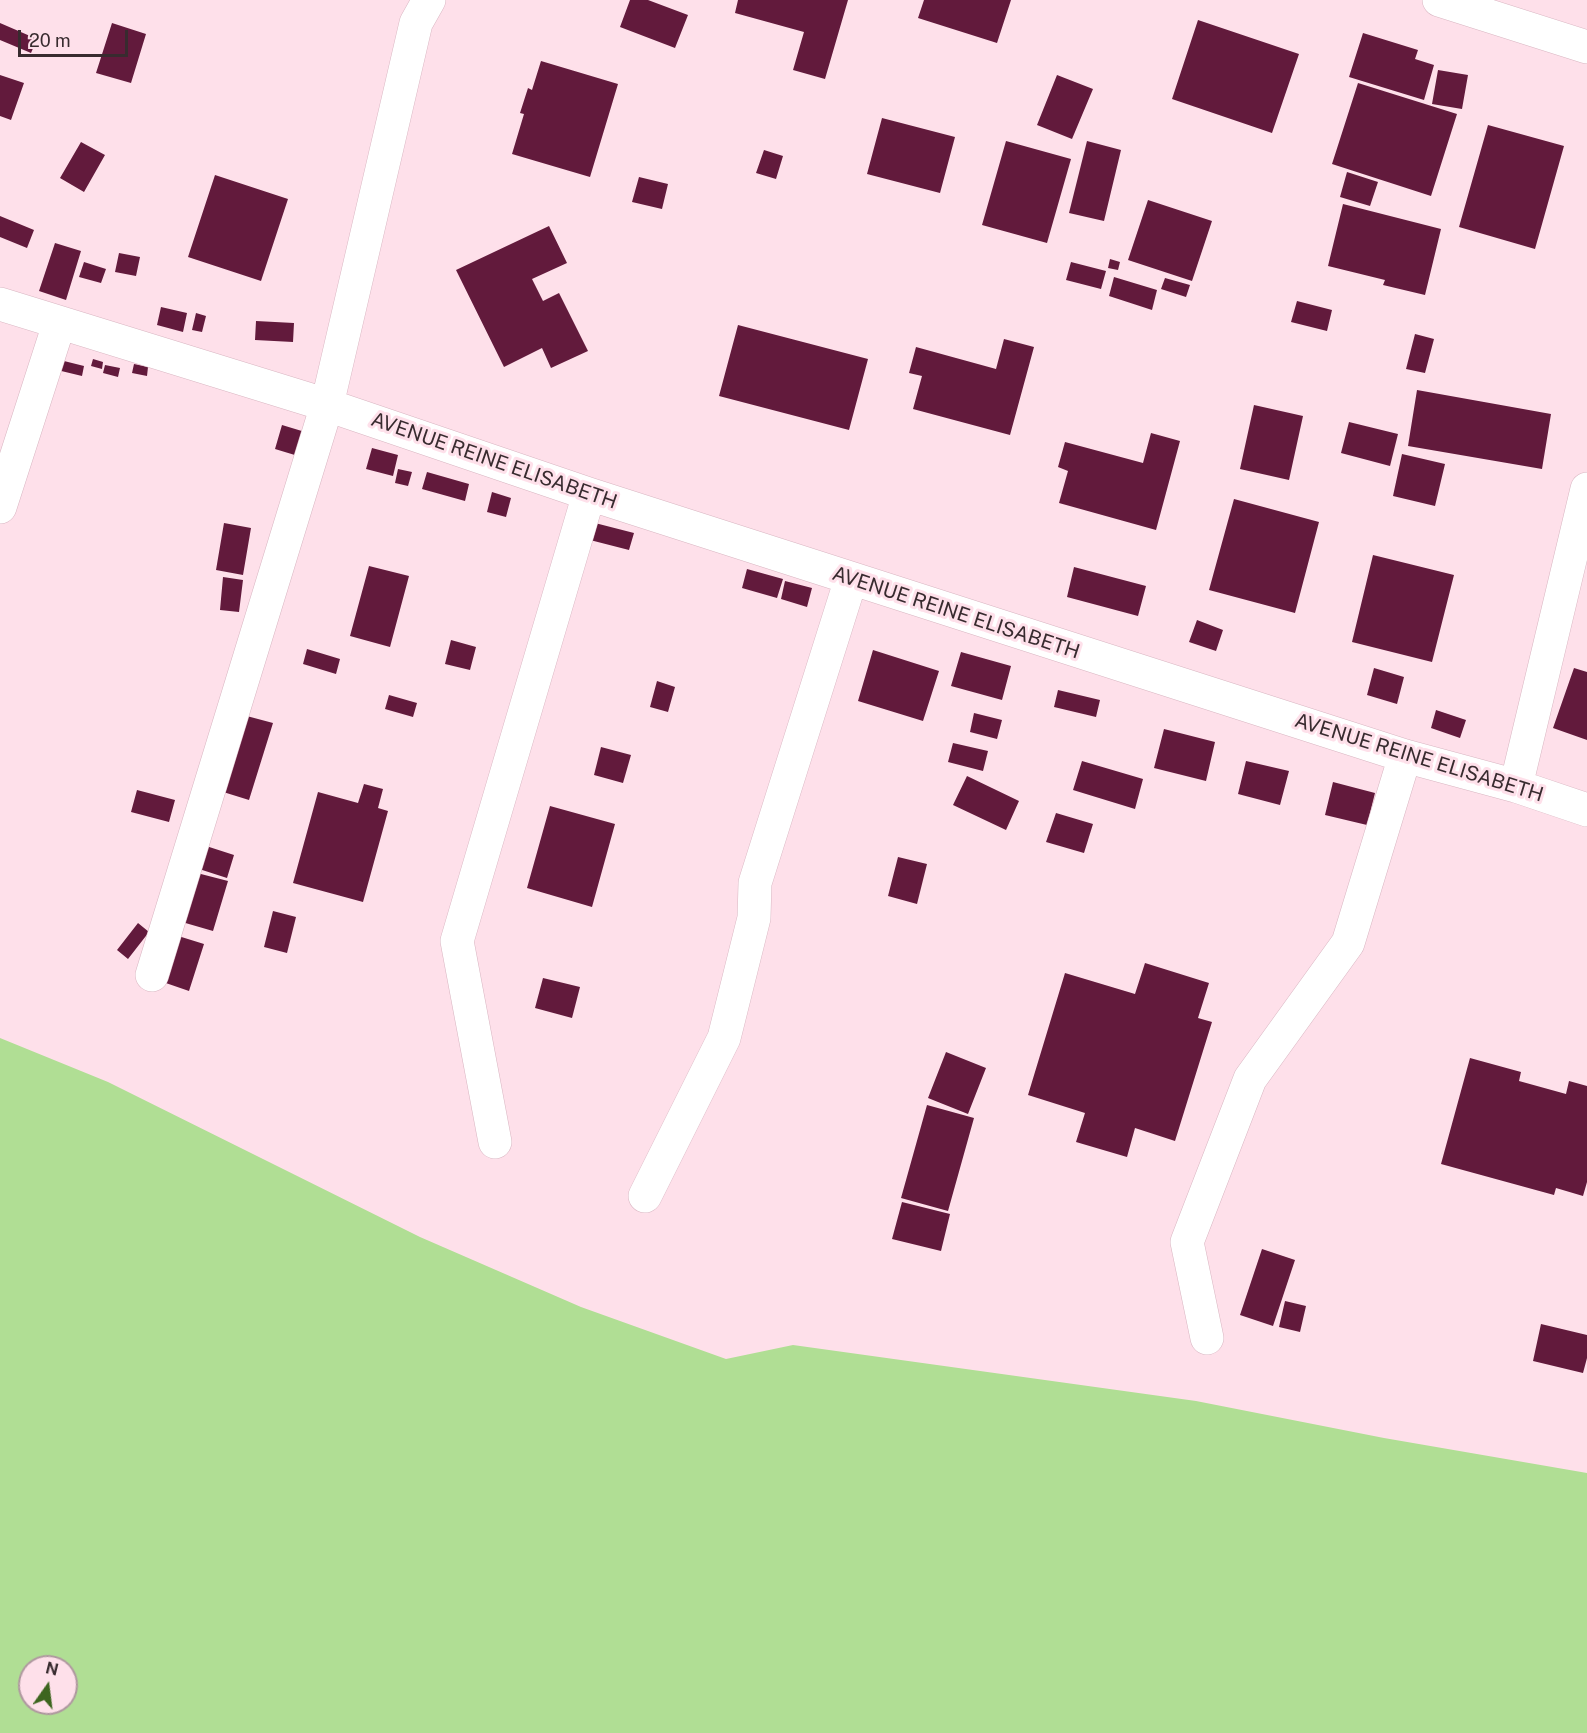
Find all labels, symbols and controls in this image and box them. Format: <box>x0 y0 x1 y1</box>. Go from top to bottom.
scale bar <box>21 18 130 56</box>
text: 20 m <box>29 30 71 51</box>
street label: AVENUE REINE ELISABETH <box>368 408 620 514</box>
street label: AVENUE REINE ELISABETH <box>829 562 1083 664</box>
street label: AVENUE REINE ELISABETH <box>1292 709 1546 807</box>
north arrow <box>18 1655 78 1715</box>
text: N <box>44 1658 60 1680</box>

